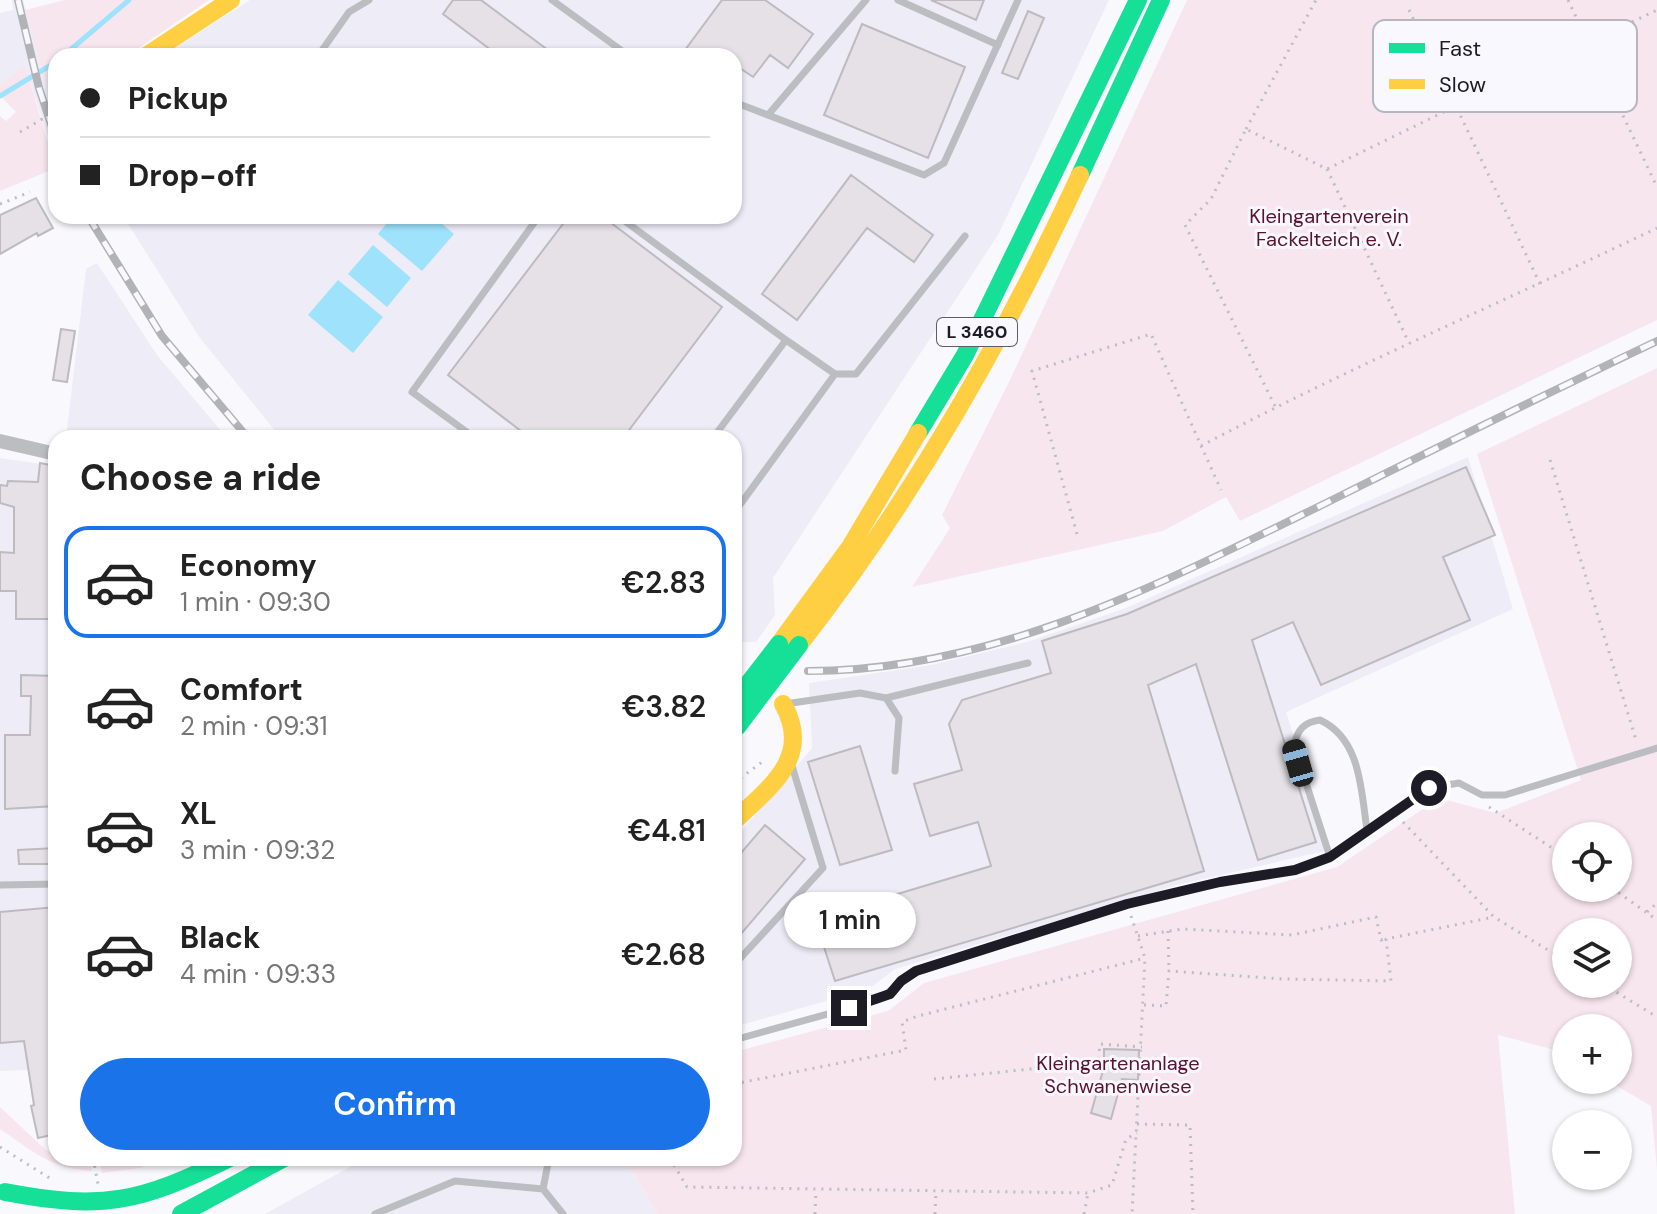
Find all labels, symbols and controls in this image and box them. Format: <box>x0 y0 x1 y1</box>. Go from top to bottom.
legend <box>1373 20 1637 112</box>
text: Fast <box>1439 34 1481 63</box>
text: Slow <box>1439 70 1486 99</box>
text: Pickup <box>128 79 228 118</box>
text: Drop-off <box>128 156 257 195</box>
park label: Kleingartenverein Fackelteich e. V. <box>1249 203 1409 252</box>
road number: L 3460 <box>937 318 1017 346</box>
text: Choose a ride <box>80 454 321 501</box>
icon: car <box>84 546 156 618</box>
text: Economy <box>180 546 317 585</box>
text: €2.83 <box>621 563 706 602</box>
text: 1 min · 09:30 <box>180 585 331 619</box>
icon: car <box>84 670 156 742</box>
text: Comfort <box>180 670 303 709</box>
text: €3.82 <box>622 687 706 726</box>
text: 2 min · 09:31 <box>180 709 328 743</box>
car <box>1280 737 1316 789</box>
route start <box>1411 770 1447 806</box>
icon: car <box>84 794 156 866</box>
text: XL <box>180 794 217 833</box>
text: €4.81 <box>628 811 706 850</box>
map controls <box>1552 822 1632 1190</box>
button: locate <box>1552 822 1632 902</box>
text: 3 min · 09:32 <box>180 833 335 867</box>
callout: 1 min <box>783 892 915 948</box>
text: 1 min <box>819 903 881 937</box>
icon: car <box>84 918 156 990</box>
text: Black <box>180 918 260 957</box>
button: layers <box>1552 918 1632 998</box>
text: €2.68 <box>621 935 706 974</box>
text: 4 min · 09:33 <box>180 957 336 991</box>
route end <box>831 990 867 1026</box>
button: + <box>1552 1014 1632 1094</box>
park label: Kleingartenanlage Schwanenwiese <box>1036 1050 1200 1099</box>
button: Confirm <box>80 1058 710 1150</box>
button: − <box>1552 1110 1632 1190</box>

